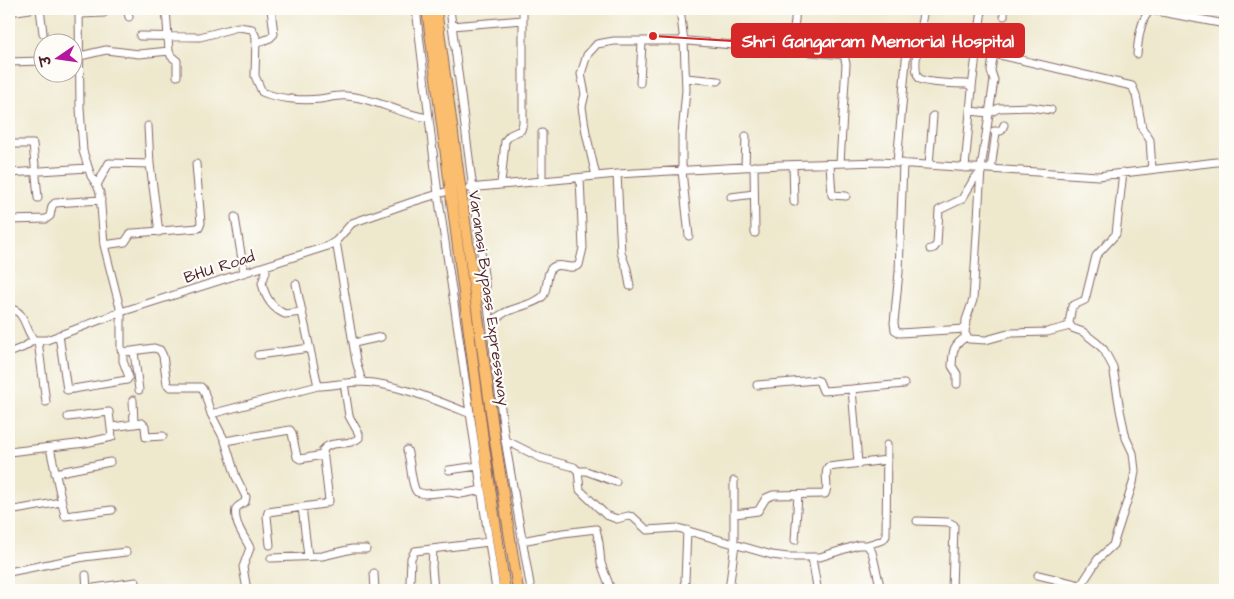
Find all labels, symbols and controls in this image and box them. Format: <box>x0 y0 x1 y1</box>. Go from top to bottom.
callout: Shri Gangaram Memorial Hospital <box>732 24 1024 57</box>
text: Shri Gangaram Memorial Hospital <box>741 29 1014 55</box>
north arrow <box>32 32 82 82</box>
text: उ <box>35 52 58 69</box>
street label: Varanasi Bypass Expressway <box>462 189 515 408</box>
street label: BHU Road <box>181 245 258 289</box>

